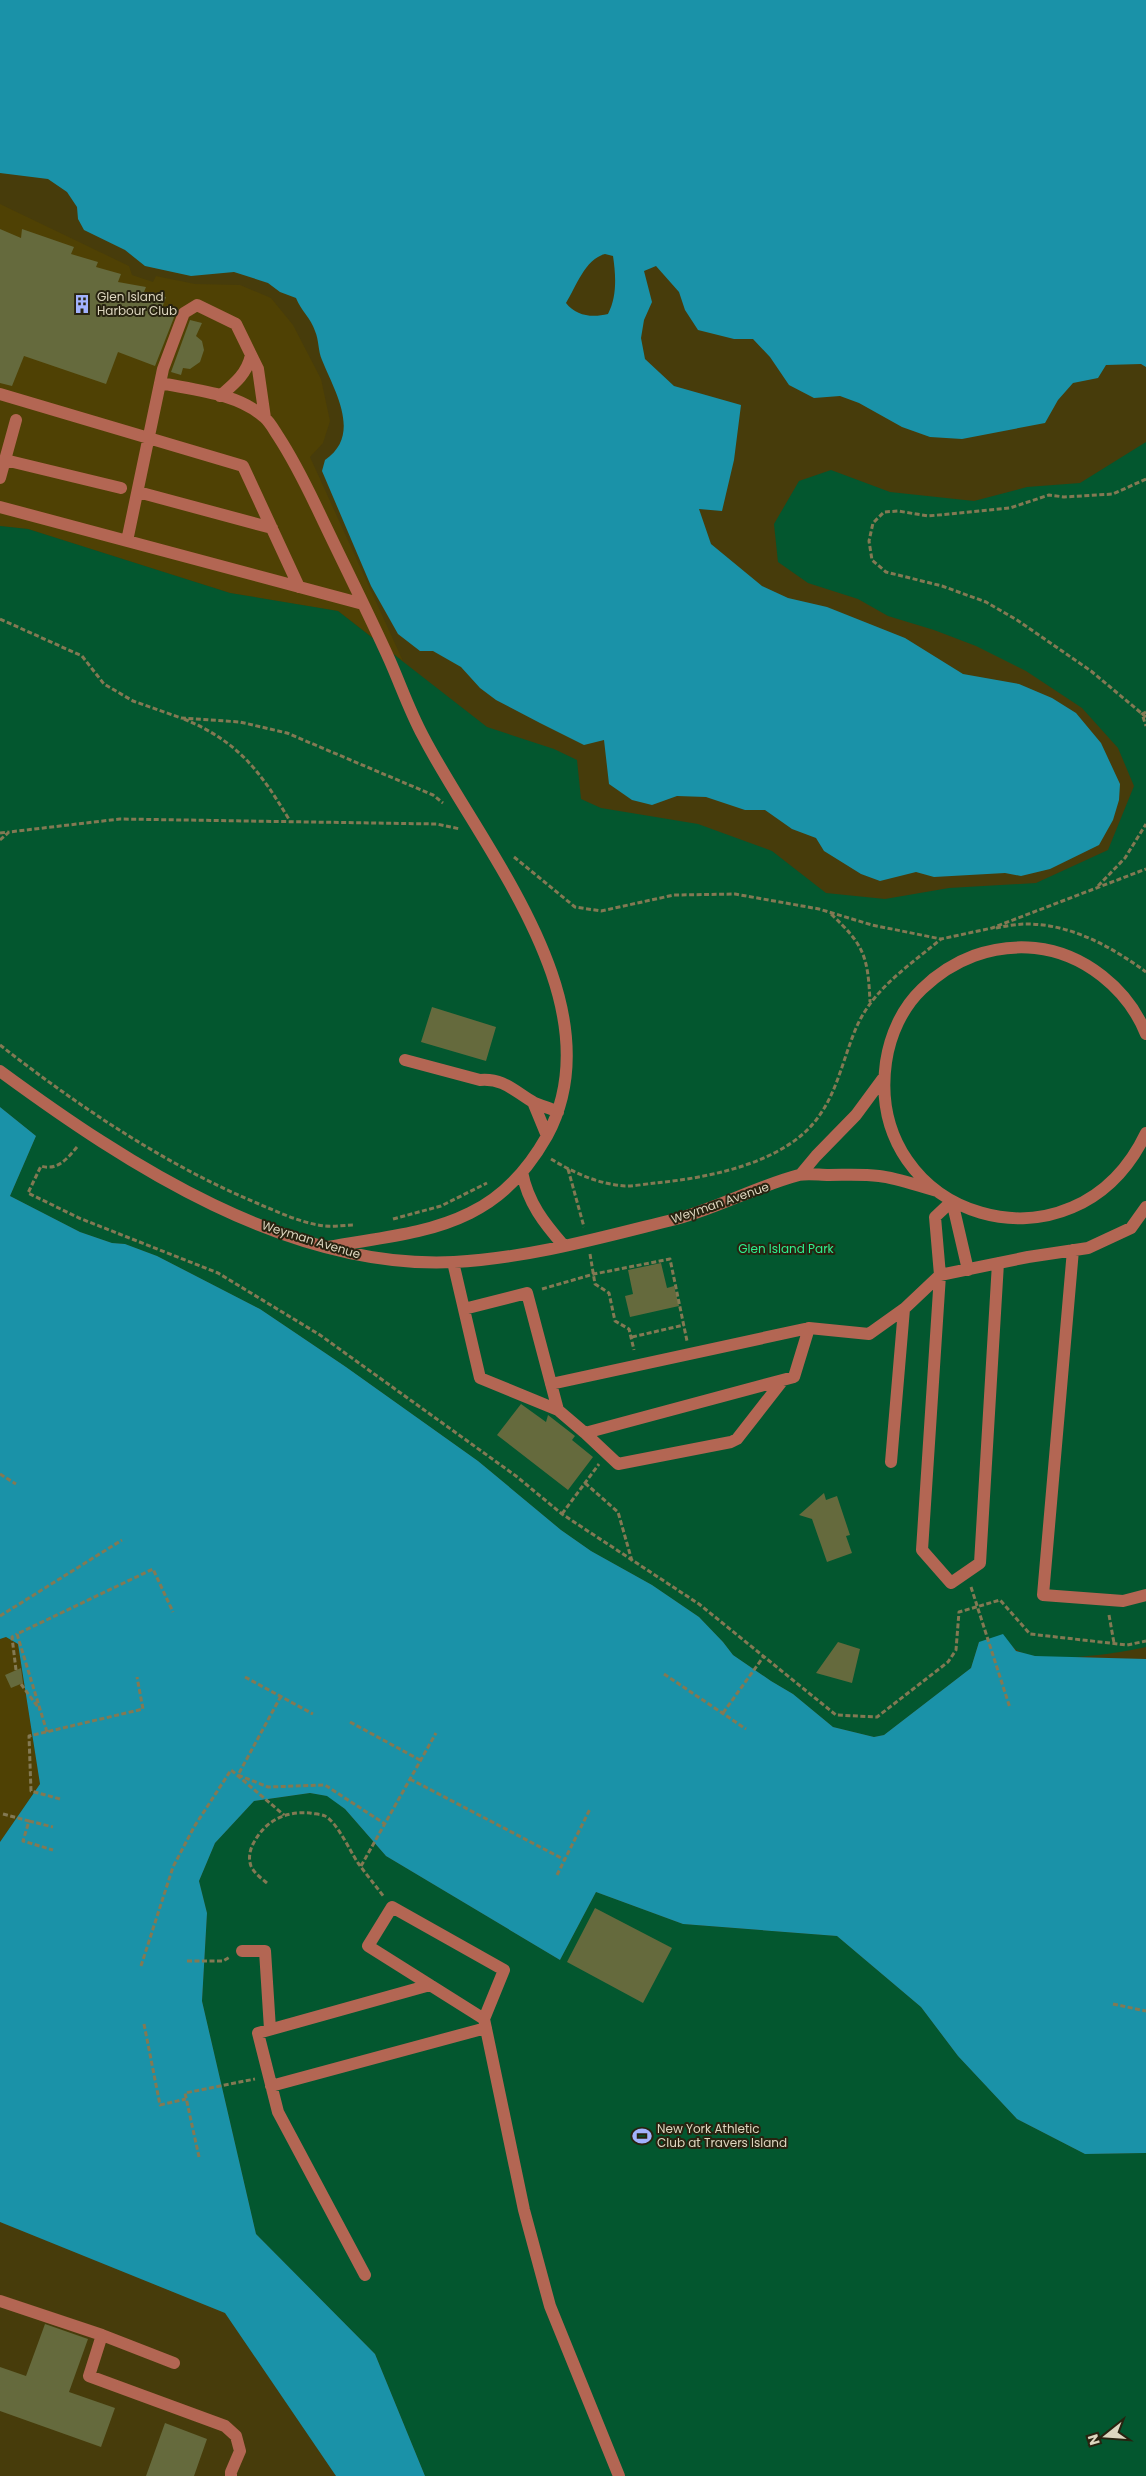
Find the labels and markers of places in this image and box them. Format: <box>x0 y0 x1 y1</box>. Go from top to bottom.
place label: Glen Island Harbour Club <box>97 288 177 319</box>
building icon: Glen Island Harbour Club <box>71 293 93 315</box>
place label: New York Athletic Club at Travers Island <box>657 2120 787 2151</box>
sports icon: New York Athletic Club at Travers Island <box>631 2125 653 2147</box>

